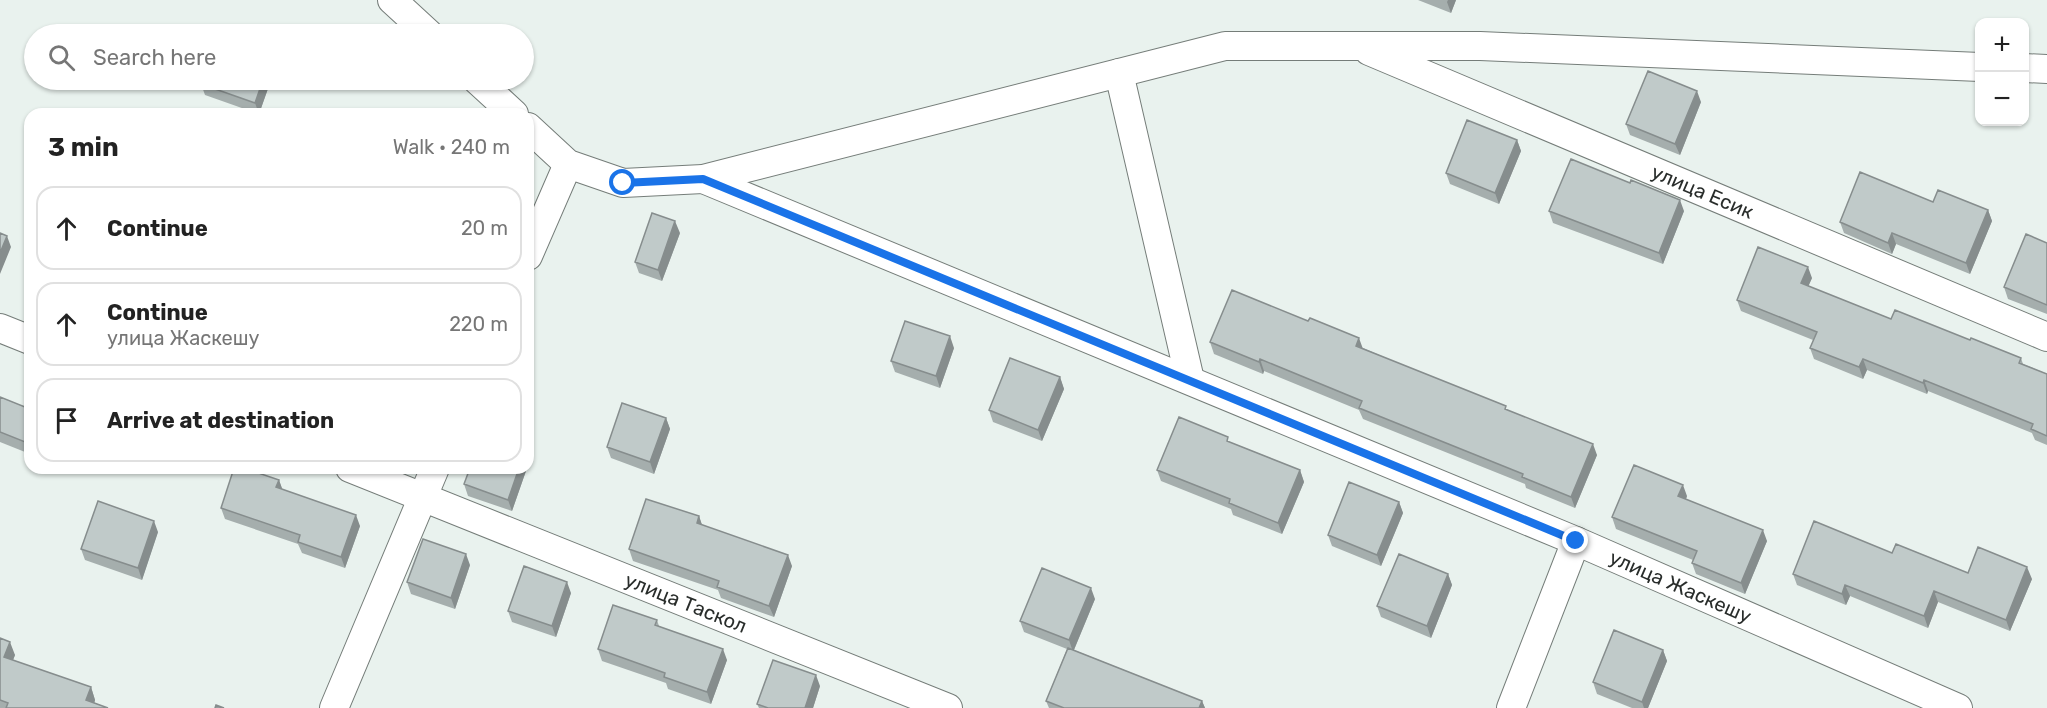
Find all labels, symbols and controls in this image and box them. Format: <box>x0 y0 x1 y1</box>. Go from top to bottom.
map controls <box>1975 18 2029 126</box>
button: + <box>1975 18 2029 72</box>
search box <box>24 24 534 90</box>
icon: search <box>45 41 78 74</box>
text: Search here <box>93 44 216 71</box>
button: − <box>1975 72 2029 126</box>
text: 3 min <box>48 132 119 163</box>
text: Walk · 240 m <box>393 135 510 159</box>
street label: улица Есик <box>1648 160 1757 224</box>
route start <box>609 169 635 195</box>
icon: ahead <box>50 212 83 245</box>
text: Continue <box>107 215 208 242</box>
text: 20 m <box>461 216 508 240</box>
text: Continue <box>107 299 208 326</box>
icon: ahead <box>50 308 83 341</box>
text: 220 m <box>449 312 508 336</box>
text: улица Жаскешу <box>107 326 259 350</box>
icon: arrive <box>50 404 83 437</box>
text: Arrive at destination <box>107 407 334 434</box>
route end <box>1562 527 1588 553</box>
street label: улица Жаскешу <box>1606 545 1755 628</box>
street label: улица Таскол <box>621 568 750 638</box>

